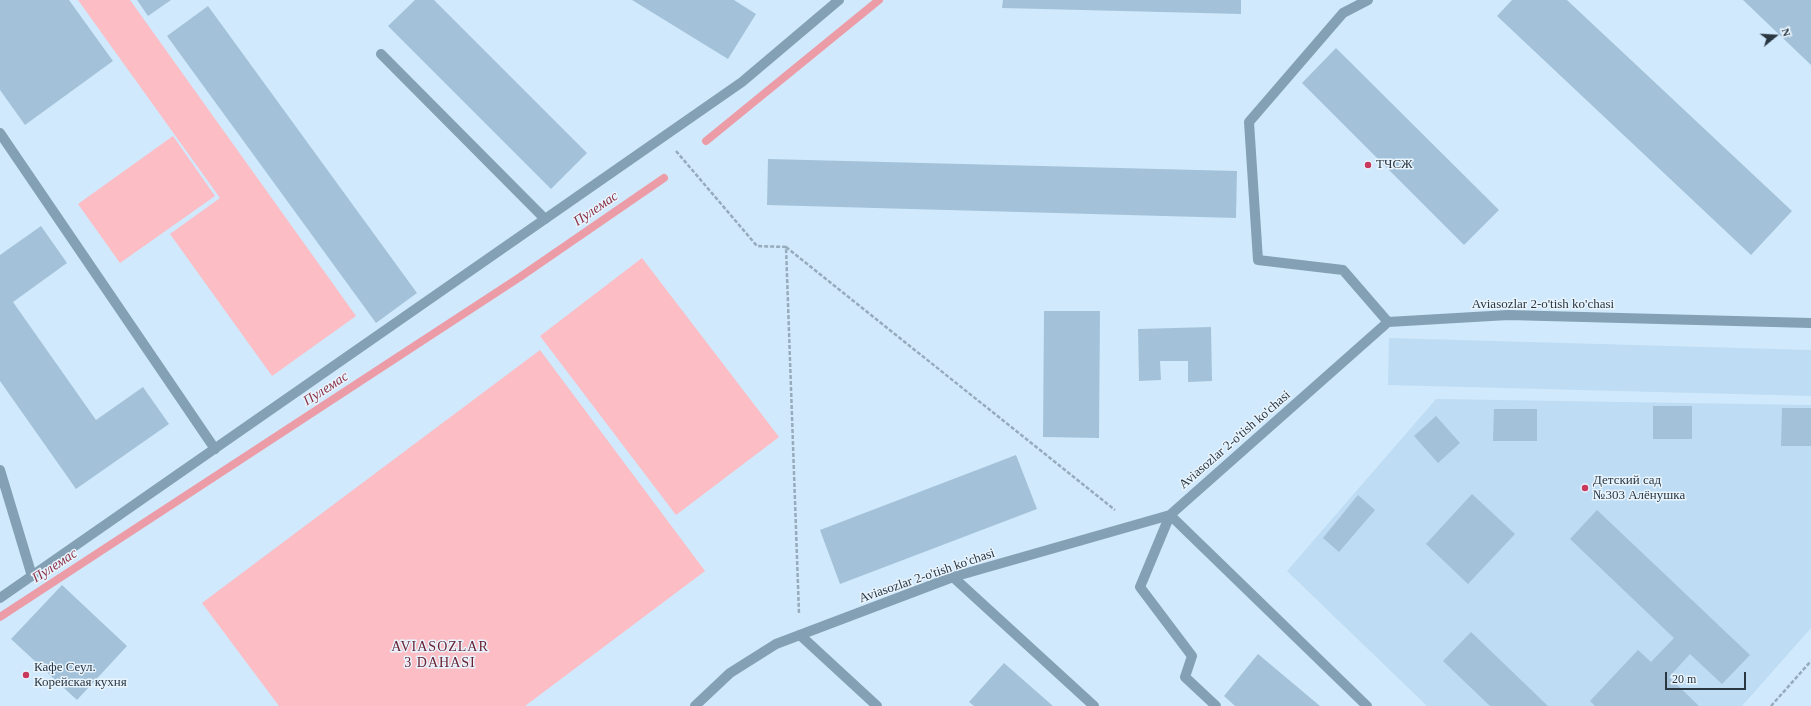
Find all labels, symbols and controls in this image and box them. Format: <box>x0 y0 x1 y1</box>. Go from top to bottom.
north arrow <box>1755 16 1795 56</box>
text: N <box>1779 27 1793 38</box>
place label: ТЧСЖ <box>1376 157 1413 173</box>
marker: ТЧСЖ <box>1363 160 1373 170</box>
water label: Пулемас <box>570 188 622 230</box>
street label: Aviasozlar 2-o'tish ko'chasi <box>1472 297 1614 313</box>
water label: Пулемас <box>300 368 352 410</box>
street label: Aviasozlar 2-o'tish ko'chasi <box>1176 387 1294 493</box>
place label: Детский сад №303 Алёнушка <box>1593 473 1685 504</box>
marker: Детский сад №303 Алёнушка <box>1580 483 1590 493</box>
water label: Пулемас <box>29 545 81 587</box>
street label: Aviasozlar 2-o'tish ko'chasi <box>857 545 997 607</box>
district label: AVIASOZLAR 3 DAHASI <box>391 639 489 672</box>
place label: Кафе Сеул. Корейская кухня <box>34 660 127 691</box>
scale bar <box>1667 664 1748 690</box>
marker: Кафе Сеул. Корейская кухня <box>21 670 31 680</box>
text: 20 m <box>1672 672 1696 686</box>

